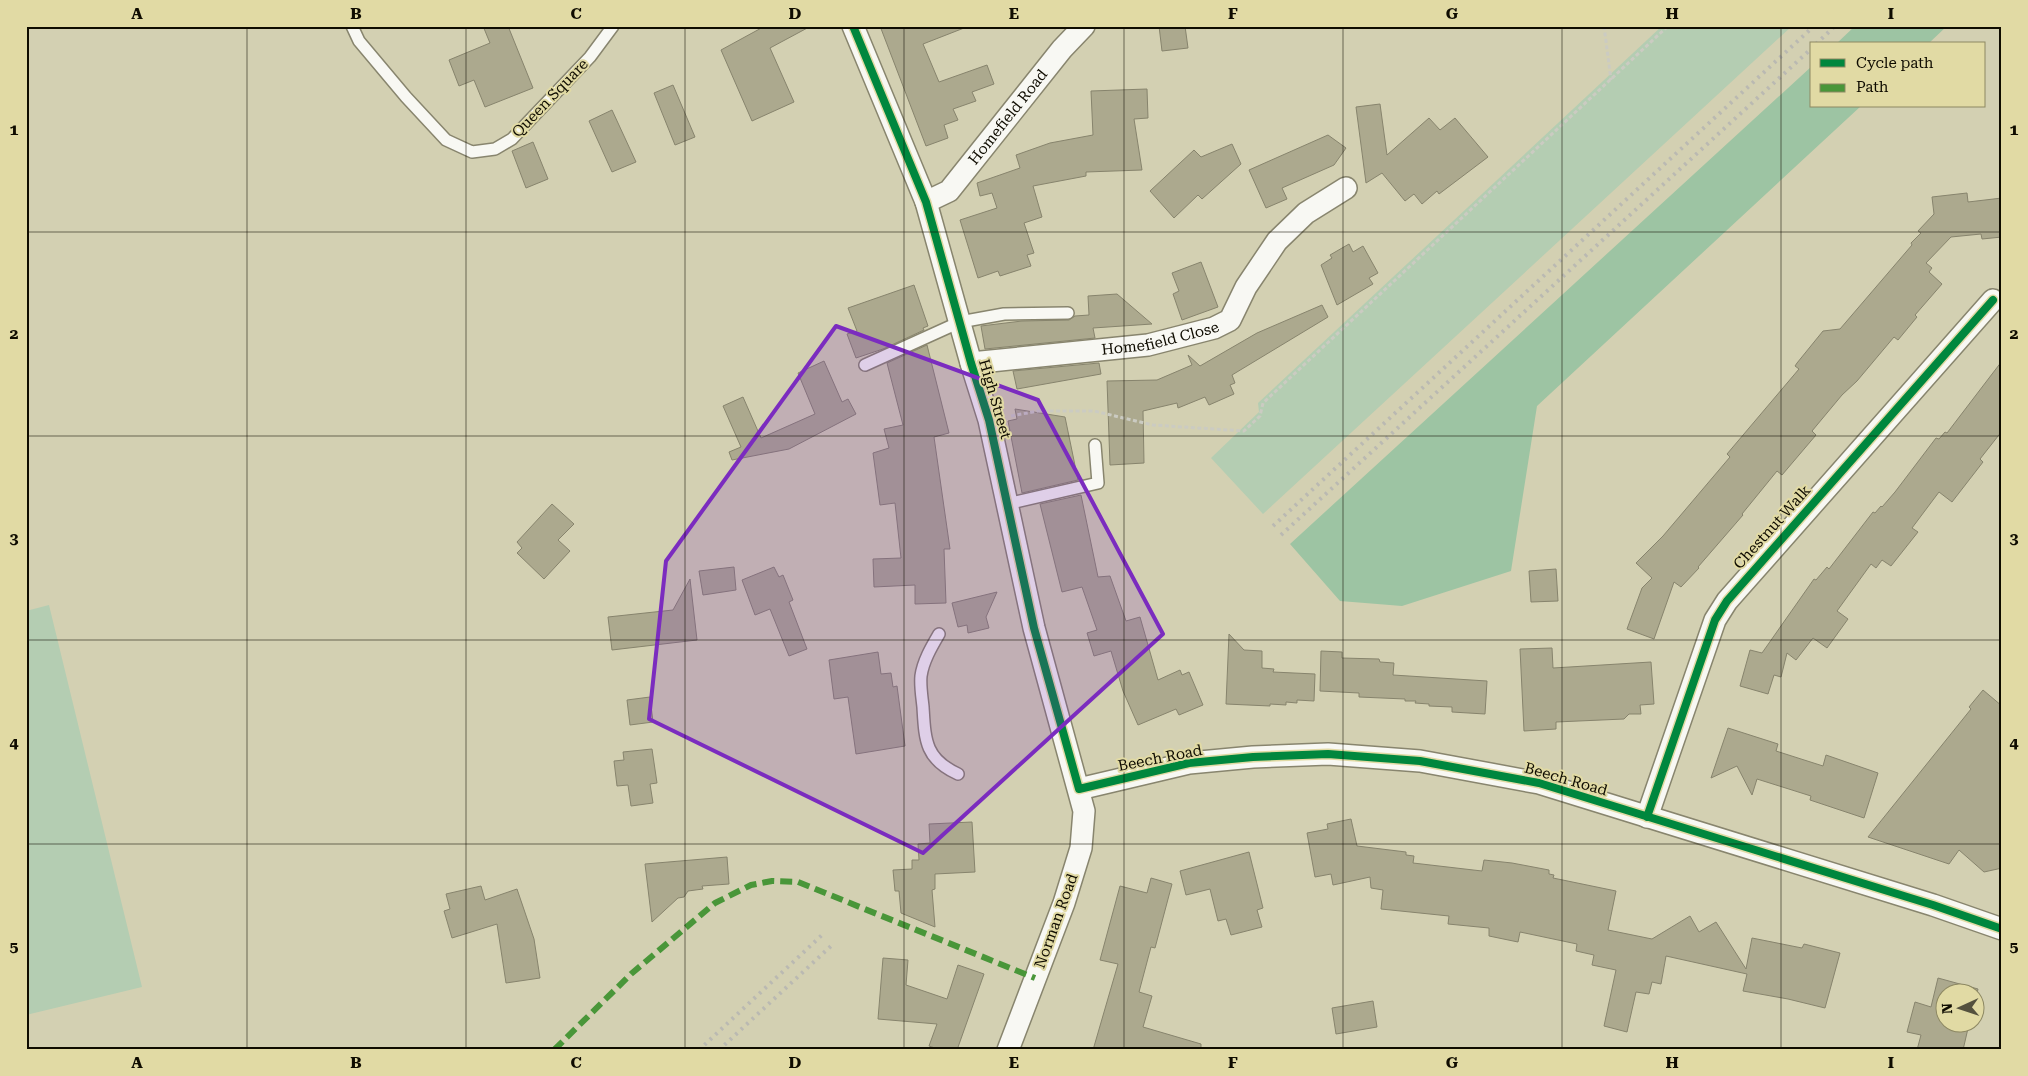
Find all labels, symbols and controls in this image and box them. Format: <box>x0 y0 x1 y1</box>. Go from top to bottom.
text: A <box>131 4 143 23</box>
text: B <box>350 4 362 23</box>
text: C <box>570 4 582 23</box>
text: D <box>789 4 802 23</box>
text: E <box>1009 4 1019 23</box>
text: F <box>1228 4 1238 23</box>
text: G <box>1446 4 1459 23</box>
text: H <box>1665 4 1679 23</box>
text: I <box>1888 4 1894 23</box>
legend <box>1810 42 1986 108</box>
text: Cycle path <box>1856 54 1934 72</box>
street label: Queen Square <box>508 55 592 141</box>
street label: Homefield Road <box>964 66 1051 168</box>
text: Path <box>1856 78 1889 96</box>
text: 1 <box>10 120 19 139</box>
text: 1 <box>2010 120 2019 139</box>
street label: Homefield Close <box>1101 318 1222 359</box>
text: 2 <box>10 324 19 343</box>
text: 2 <box>2010 324 2019 343</box>
street label: High Street <box>975 357 1015 441</box>
street label: Chestnut Walk <box>1730 481 1815 573</box>
text: 3 <box>10 529 19 548</box>
text: 3 <box>2010 529 2019 548</box>
text: 4 <box>10 733 19 752</box>
text: 4 <box>2010 733 2019 752</box>
street label: Beech Road <box>1116 741 1204 775</box>
street label: Beech Road <box>1522 759 1610 800</box>
street label: Norman Road <box>1031 871 1082 971</box>
text: 5 <box>10 937 19 956</box>
text: 5 <box>2010 937 2019 956</box>
north arrow <box>1936 984 1986 1034</box>
text: N <box>1939 1003 1955 1014</box>
text: A <box>131 1053 143 1072</box>
text: B <box>350 1053 362 1072</box>
text: C <box>570 1053 582 1072</box>
text: D <box>789 1053 802 1072</box>
text: E <box>1009 1053 1019 1072</box>
text: F <box>1228 1053 1238 1072</box>
text: G <box>1446 1053 1459 1072</box>
text: H <box>1665 1053 1679 1072</box>
text: I <box>1888 1053 1894 1072</box>

